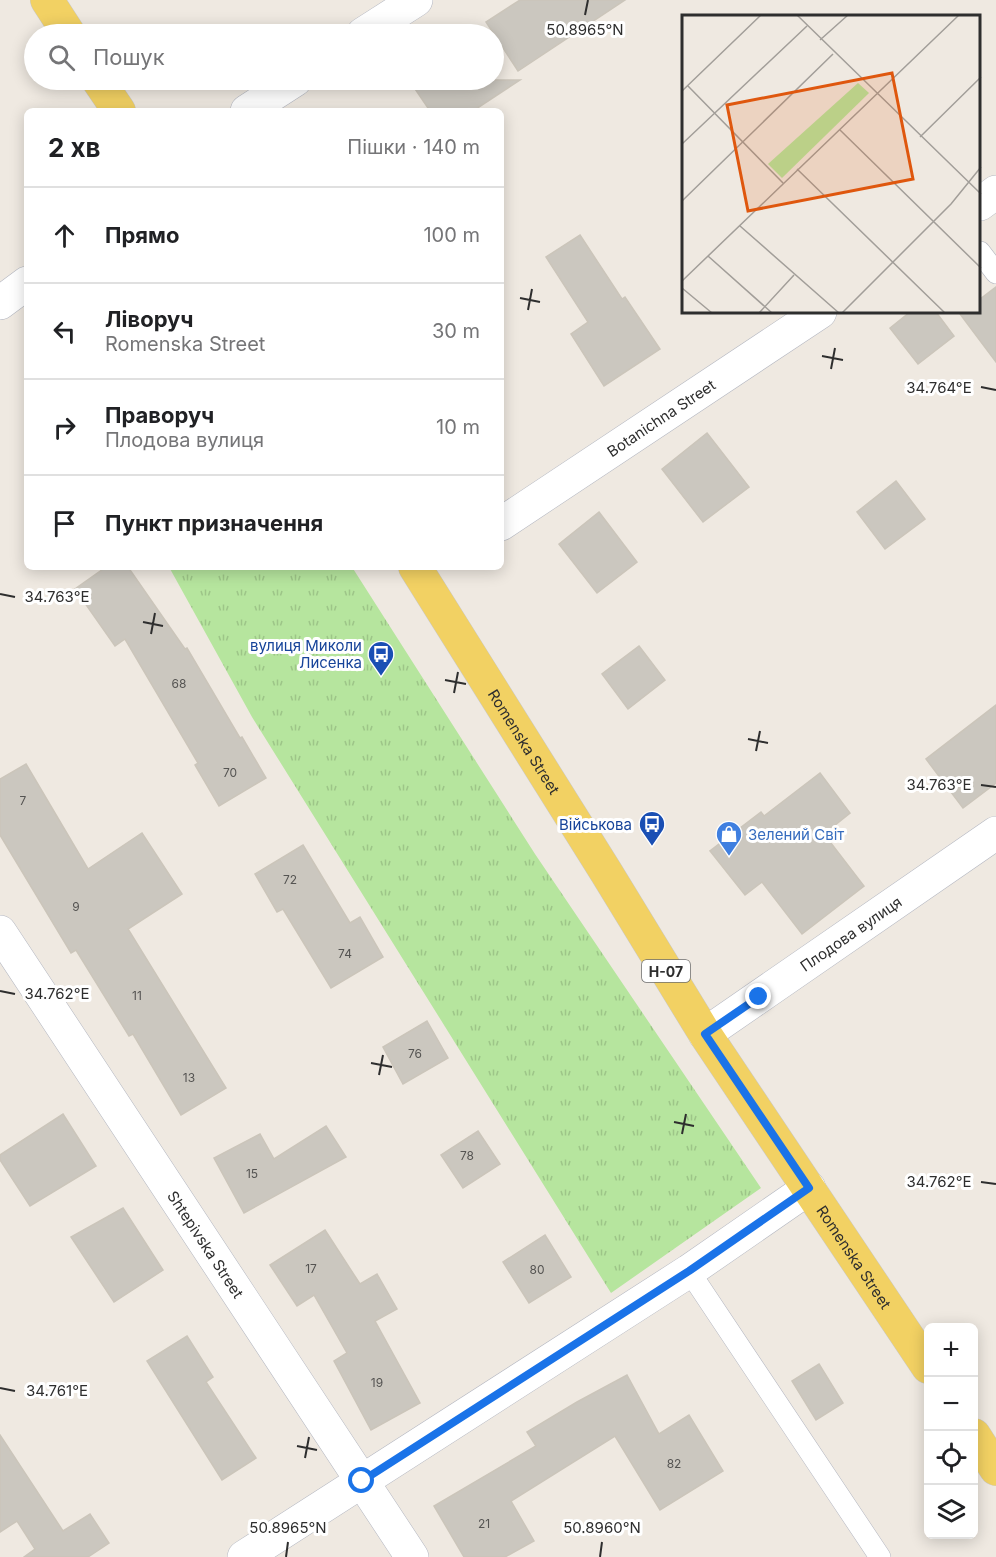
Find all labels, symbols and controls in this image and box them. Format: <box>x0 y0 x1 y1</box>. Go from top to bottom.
inset map <box>682 15 981 314</box>
text: 50.8965°N <box>546 20 624 39</box>
search box <box>24 24 504 90</box>
icon: search <box>45 41 78 74</box>
text: Пошук <box>93 44 165 70</box>
text: 2 хв <box>48 132 101 163</box>
text: Пішки · 140 m <box>347 135 480 159</box>
icon: ahead <box>48 219 81 252</box>
text: Прямо <box>105 222 179 248</box>
text: 100 m <box>423 223 480 247</box>
text: Ліворуч <box>105 306 193 332</box>
icon: left <box>48 315 81 348</box>
text: 30 m <box>432 319 480 343</box>
text: Romenska Street <box>105 332 265 356</box>
street label: Botanichna Street <box>603 375 719 461</box>
text: 34.764°E <box>906 378 972 397</box>
text: Праворуч <box>105 402 214 428</box>
icon: right <box>48 411 81 444</box>
text: 10 m <box>436 415 480 439</box>
text: Плодова вулиця <box>105 428 264 452</box>
icon: arrive <box>48 507 81 540</box>
text: Пункт призначення <box>105 510 323 536</box>
text: 34.763°E <box>24 587 90 606</box>
place label: вулиця Миколи Лисенка <box>250 636 362 672</box>
bus stop icon: вулиця Миколи Лисенка <box>366 639 396 677</box>
house number: 68 <box>172 676 186 691</box>
street label: Romenska Street <box>484 686 564 798</box>
house number: 70 <box>223 765 237 780</box>
text: 34.763°E <box>906 775 972 794</box>
house number: 7 <box>20 793 27 808</box>
bus stop icon: Військова <box>637 809 667 847</box>
place label: Військова <box>559 815 632 834</box>
shop icon: Зелений Світ <box>714 819 744 857</box>
place label: Зелений Світ <box>748 825 844 844</box>
house number: 72 <box>283 872 297 887</box>
street label: Плодова вулиця <box>796 892 905 975</box>
house number: 9 <box>72 899 80 914</box>
house number: 74 <box>338 946 352 961</box>
road number: Н-07 <box>642 960 690 982</box>
route end <box>745 983 771 1009</box>
text: 34.762°E <box>24 984 90 1003</box>
house number: 11 <box>132 988 142 1003</box>
house number: 76 <box>408 1046 422 1061</box>
house number: 13 <box>183 1070 195 1085</box>
house number: 78 <box>460 1148 474 1163</box>
house number: 15 <box>246 1166 258 1181</box>
text: 34.762°E <box>906 1172 972 1191</box>
street label: Shtepivska Street <box>164 1187 248 1302</box>
street label: Romenska Street <box>813 1202 896 1312</box>
house number: 17 <box>305 1261 317 1276</box>
house number: 80 <box>530 1262 545 1277</box>
map controls <box>924 1323 978 1539</box>
button: + <box>924 1323 978 1377</box>
house number: 19 <box>371 1375 383 1390</box>
button: − <box>924 1377 978 1431</box>
text: 34.761°E <box>26 1381 88 1400</box>
button: locate <box>924 1431 978 1485</box>
house number: 82 <box>667 1456 681 1471</box>
route start <box>348 1467 374 1493</box>
button: layers <box>924 1485 978 1539</box>
house number: 21 <box>478 1516 490 1531</box>
text: 50.8965°N <box>249 1518 327 1537</box>
text: 50.8960°N <box>563 1518 641 1537</box>

